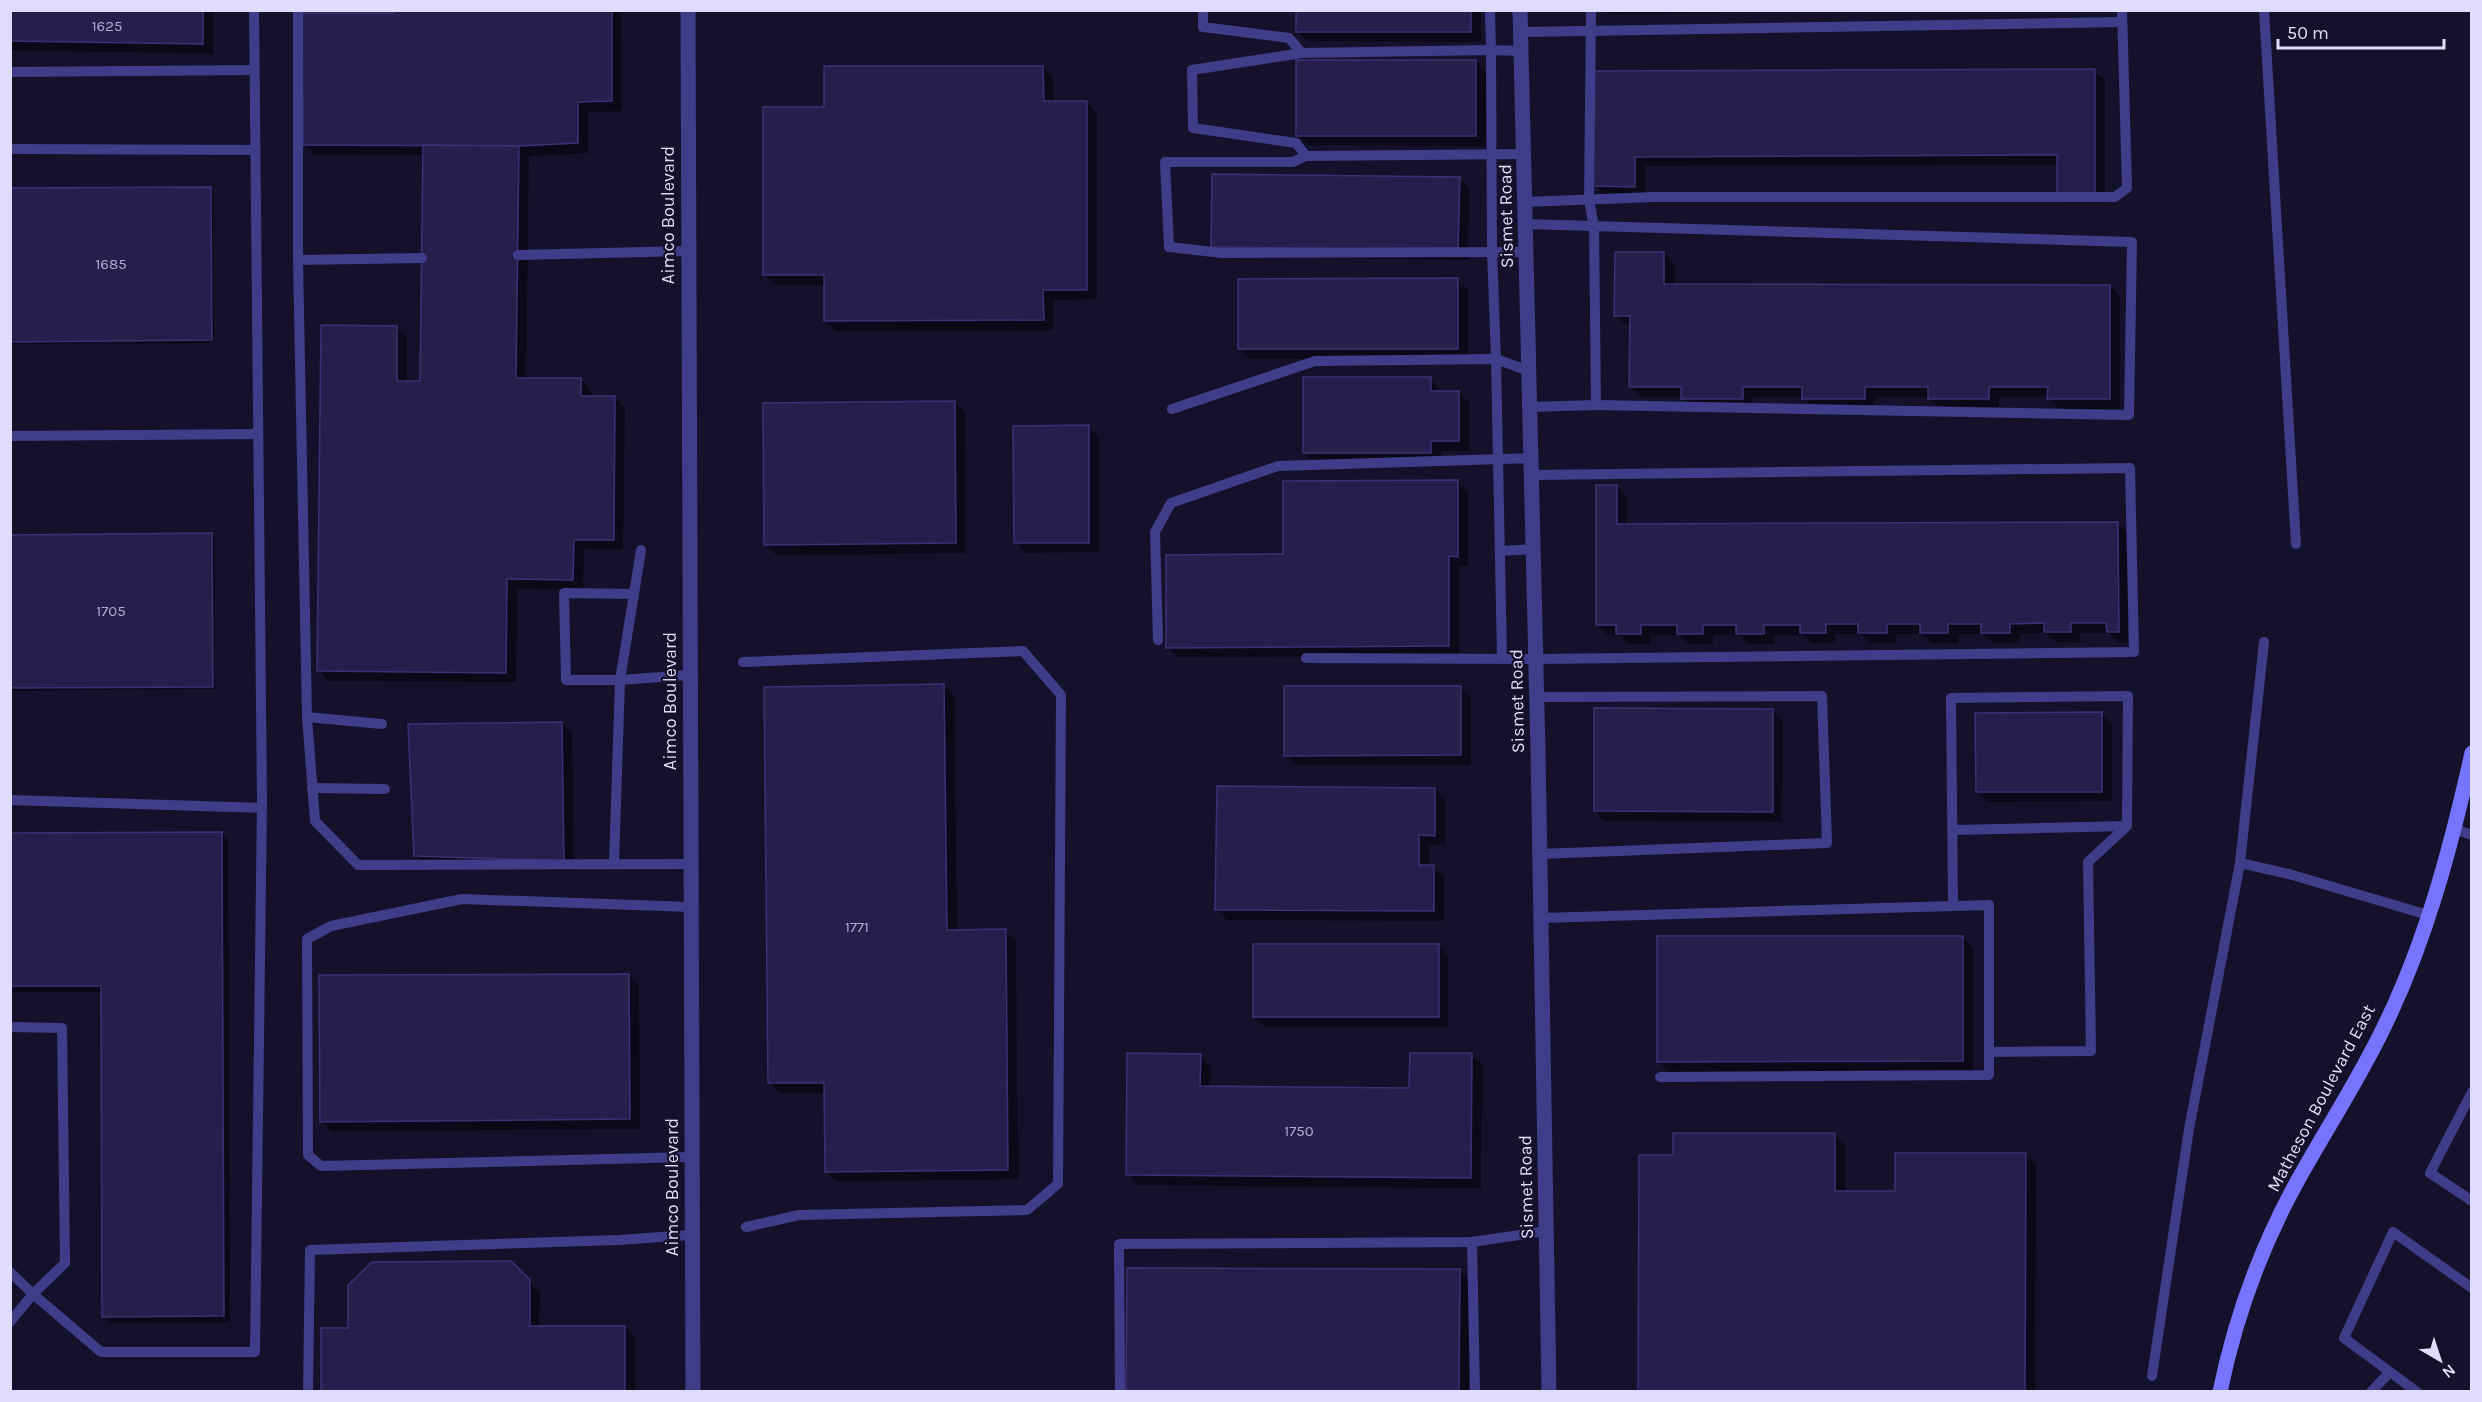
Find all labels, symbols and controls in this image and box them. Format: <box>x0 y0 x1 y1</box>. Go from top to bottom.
scale bar <box>2278 12 2444 50</box>
house number: 1625 <box>92 17 122 35</box>
text: 50 m <box>2287 22 2329 44</box>
street label: Aimco Boulevard <box>657 146 679 284</box>
street label: Sismet Road <box>1494 164 1518 268</box>
house number: 1685 <box>95 255 127 273</box>
house number: 1705 <box>96 602 126 620</box>
street label: Aimco Boulevard <box>659 632 681 770</box>
street label: Sismet Road <box>1505 649 1529 753</box>
house number: 1771 <box>845 918 869 936</box>
street label: Matheson Boulevard East <box>2262 1000 2380 1196</box>
street label: Aimco Boulevard <box>661 1118 683 1256</box>
house number: 1750 <box>1284 1122 1314 1140</box>
street label: Sismet Road <box>1514 1135 1538 1239</box>
north arrow <box>2410 1330 2470 1390</box>
text: N <box>2439 1360 2460 1382</box>

